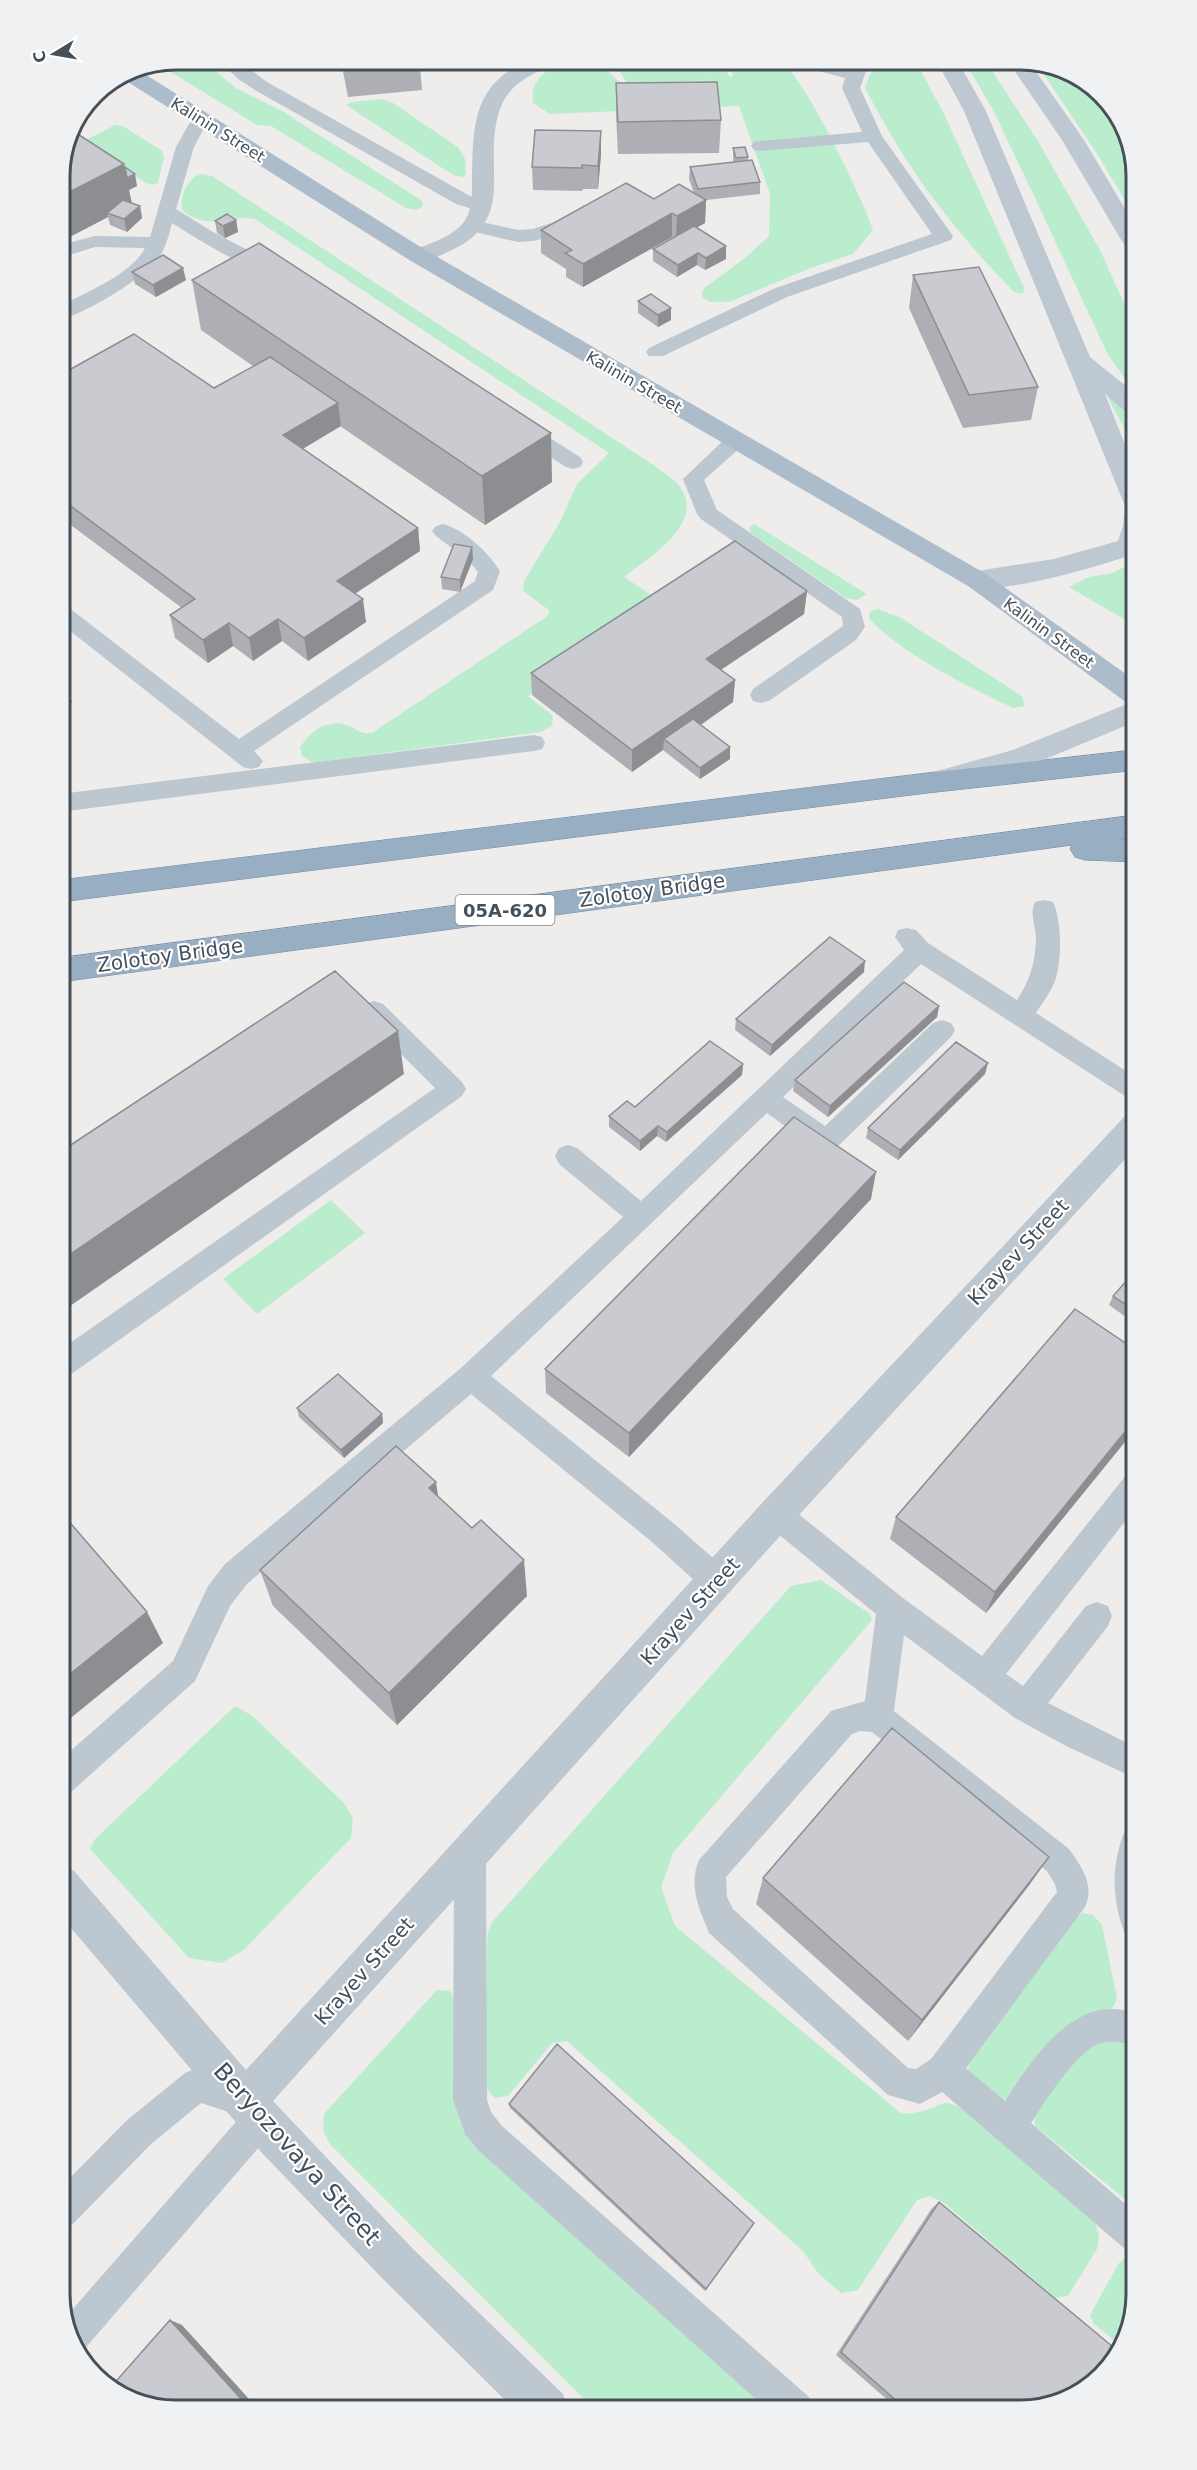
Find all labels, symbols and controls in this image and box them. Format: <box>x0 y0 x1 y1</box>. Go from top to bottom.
north arrow <box>24 24 84 84</box>
text: С <box>29 49 50 64</box>
street label: Kalinin Street <box>167 94 269 166</box>
street label: Kalinin Street <box>583 347 685 417</box>
street label: Kalinin Street <box>1000 594 1098 672</box>
street label: Zolotoy Bridge <box>577 868 727 912</box>
road number: 05А-620 <box>456 895 554 925</box>
street label: Zolotoy Bridge <box>95 933 245 977</box>
street label: Krayev Street <box>963 1194 1073 1310</box>
street label: Krayev Street <box>635 1552 745 1670</box>
street label: Krayev Street <box>309 1912 419 2030</box>
street label: Beryozovaya Street <box>208 2057 386 2251</box>

